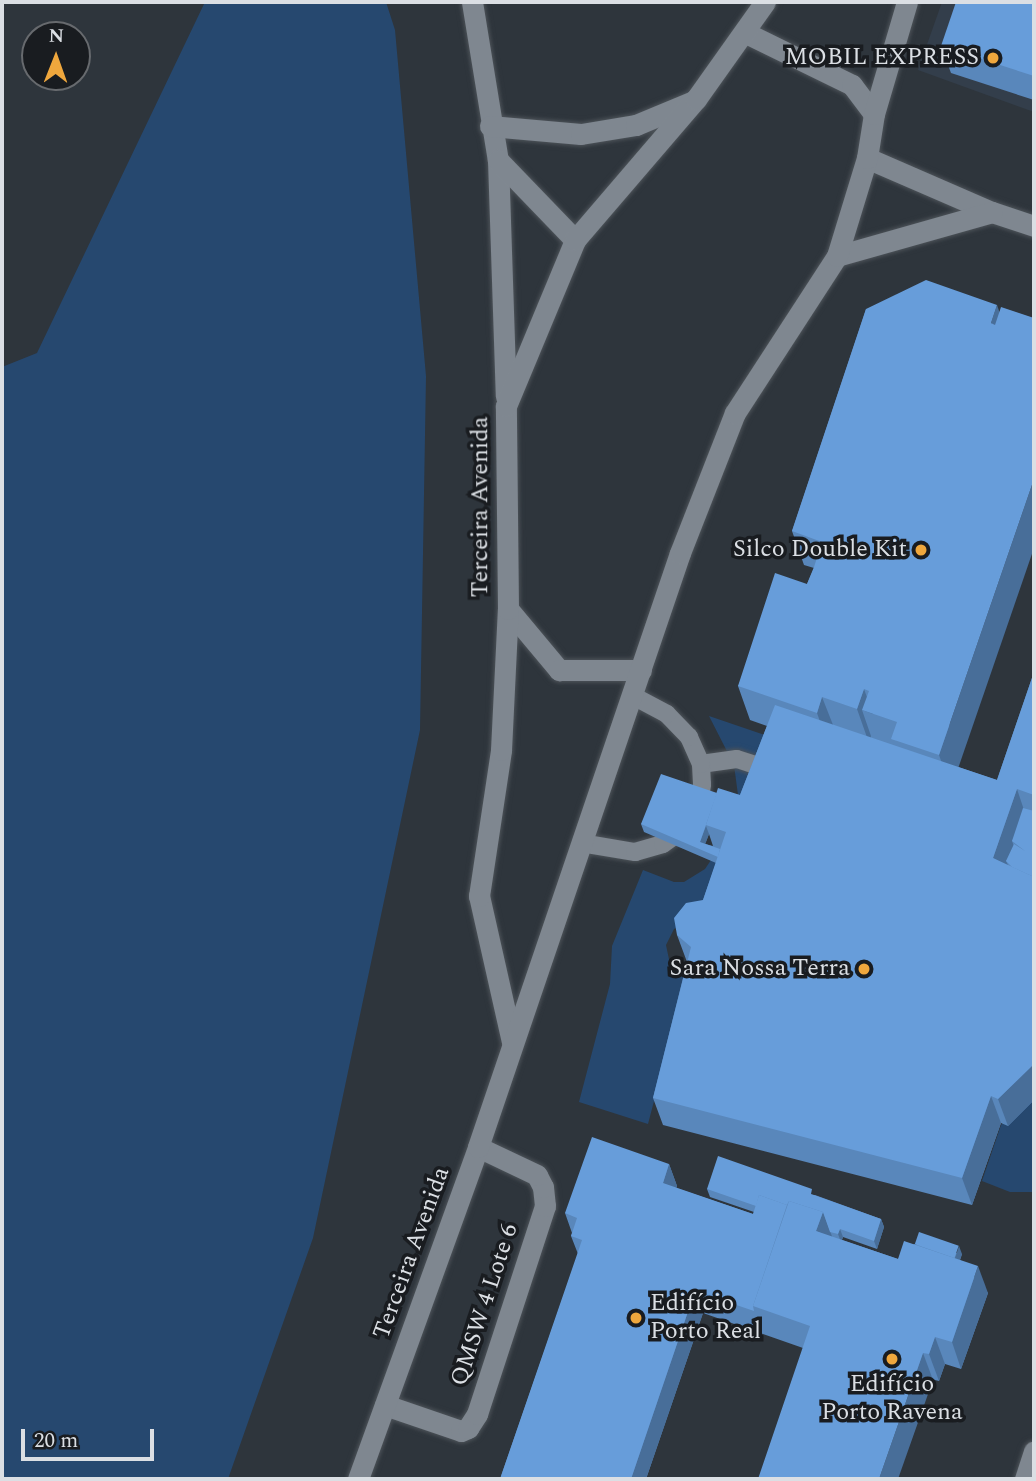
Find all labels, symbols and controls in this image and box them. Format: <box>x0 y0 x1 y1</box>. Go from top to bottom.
north arrow <box>21 21 91 91</box>
text: N <box>48 22 64 51</box>
place label: MOBIL EXPRESS <box>785 44 979 72</box>
marker: MOBIL EXPRESS <box>985 50 1001 66</box>
street label: Terceira Avenida <box>467 417 495 597</box>
place label: Silco Double Kit <box>733 536 907 564</box>
marker: Silco Double Kit <box>913 542 929 558</box>
place label: Sara Nossa Terra <box>670 955 850 983</box>
marker: Sara Nossa Terra <box>856 961 872 977</box>
street label: Terceira Avenida <box>368 1163 456 1343</box>
street label: QMSW 4 Lote 6 <box>445 1220 525 1390</box>
place label: Edifício Porto Real <box>650 1290 761 1346</box>
marker: Edifício Porto Real <box>628 1310 644 1326</box>
marker: Edifício Porto Ravena <box>884 1351 900 1367</box>
place label: Edifício Porto Ravena <box>821 1371 963 1427</box>
scale bar <box>24 1414 158 1458</box>
text: 20 m <box>34 1425 78 1457</box>

